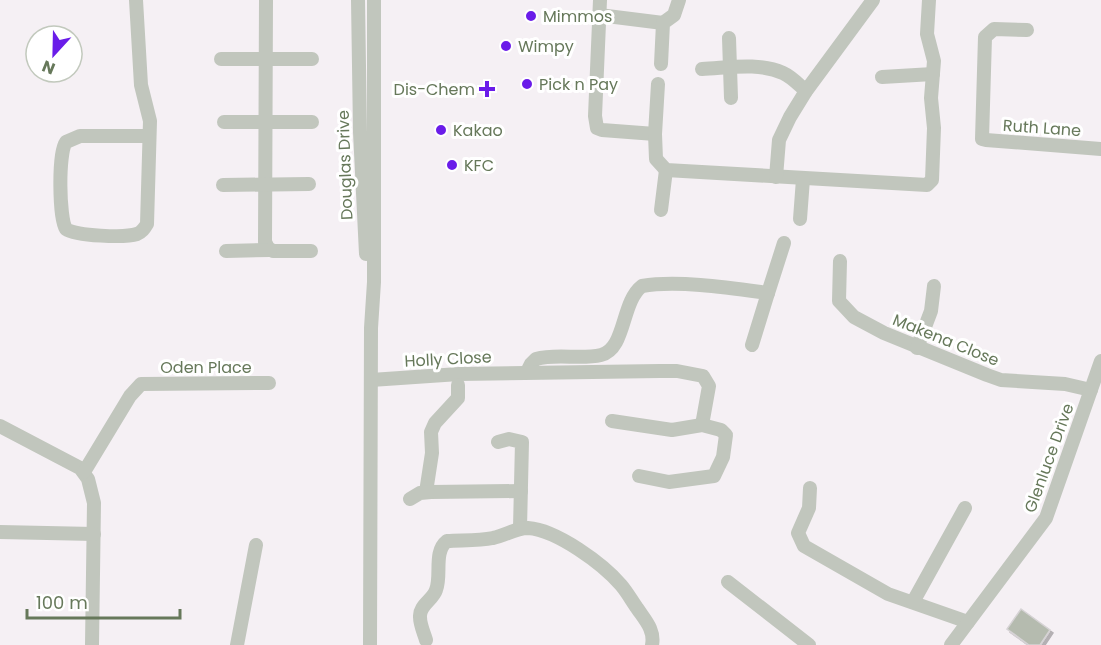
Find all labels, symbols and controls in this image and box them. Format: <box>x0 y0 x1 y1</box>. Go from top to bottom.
place label: Mimmos <box>543 5 612 28</box>
marker: Mimmos <box>524 9 538 23</box>
north arrow <box>24 24 84 84</box>
place label: Wimpy <box>518 35 574 58</box>
marker: Wimpy <box>499 39 513 53</box>
text: N <box>39 55 58 80</box>
place label: Pick n Pay <box>539 73 618 96</box>
marker: Pick n Pay <box>520 77 534 91</box>
place label: Dis-Chem <box>394 78 475 101</box>
marker: Dis-Chem <box>480 82 494 96</box>
street label: Douglas Drive <box>332 110 358 220</box>
street label: Ruth Lane <box>1002 114 1082 142</box>
place label: Kakao <box>453 119 503 142</box>
marker: Kakao <box>434 123 448 137</box>
place label: KFC <box>464 154 494 177</box>
marker: KFC <box>445 158 459 172</box>
street label: Makena Close <box>889 308 1003 372</box>
street label: Holly Close <box>404 345 492 373</box>
street label: Oden Place <box>160 356 252 379</box>
street label: Glenluce Drive <box>1019 400 1079 516</box>
scale bar <box>27 582 180 620</box>
text: 100 m <box>36 590 88 615</box>

